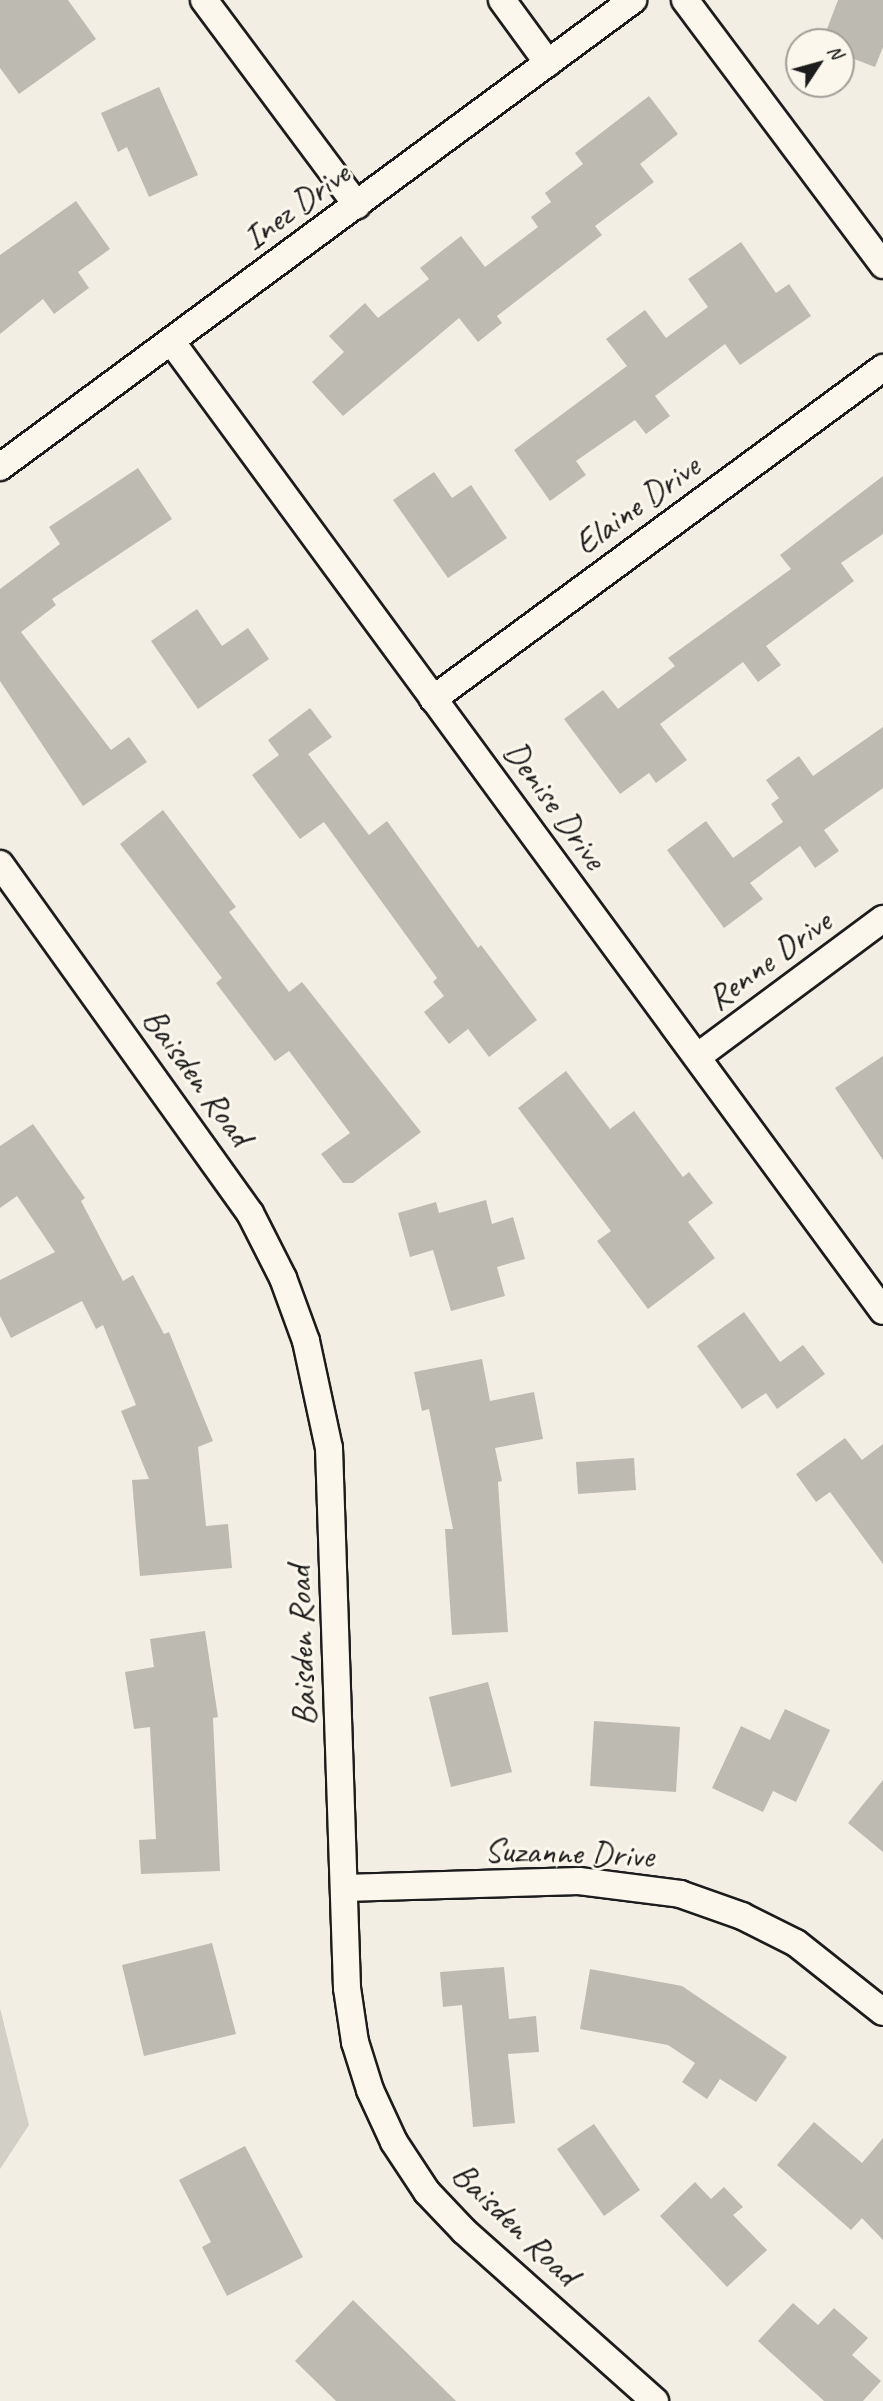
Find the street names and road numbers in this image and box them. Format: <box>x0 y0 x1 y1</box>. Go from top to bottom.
street label: Inez Drive <box>234 153 358 259</box>
street label: Elaine Drive <box>566 445 708 565</box>
street label: Denise Drive <box>494 732 616 878</box>
street label: Renne Drive <box>698 901 840 1019</box>
street label: Baisden Road <box>133 1000 261 1154</box>
street label: Baisden Road <box>278 1565 326 1727</box>
street label: Suzanne Drive <box>484 1829 654 1877</box>
street label: Baisden Road <box>443 2153 587 2295</box>

